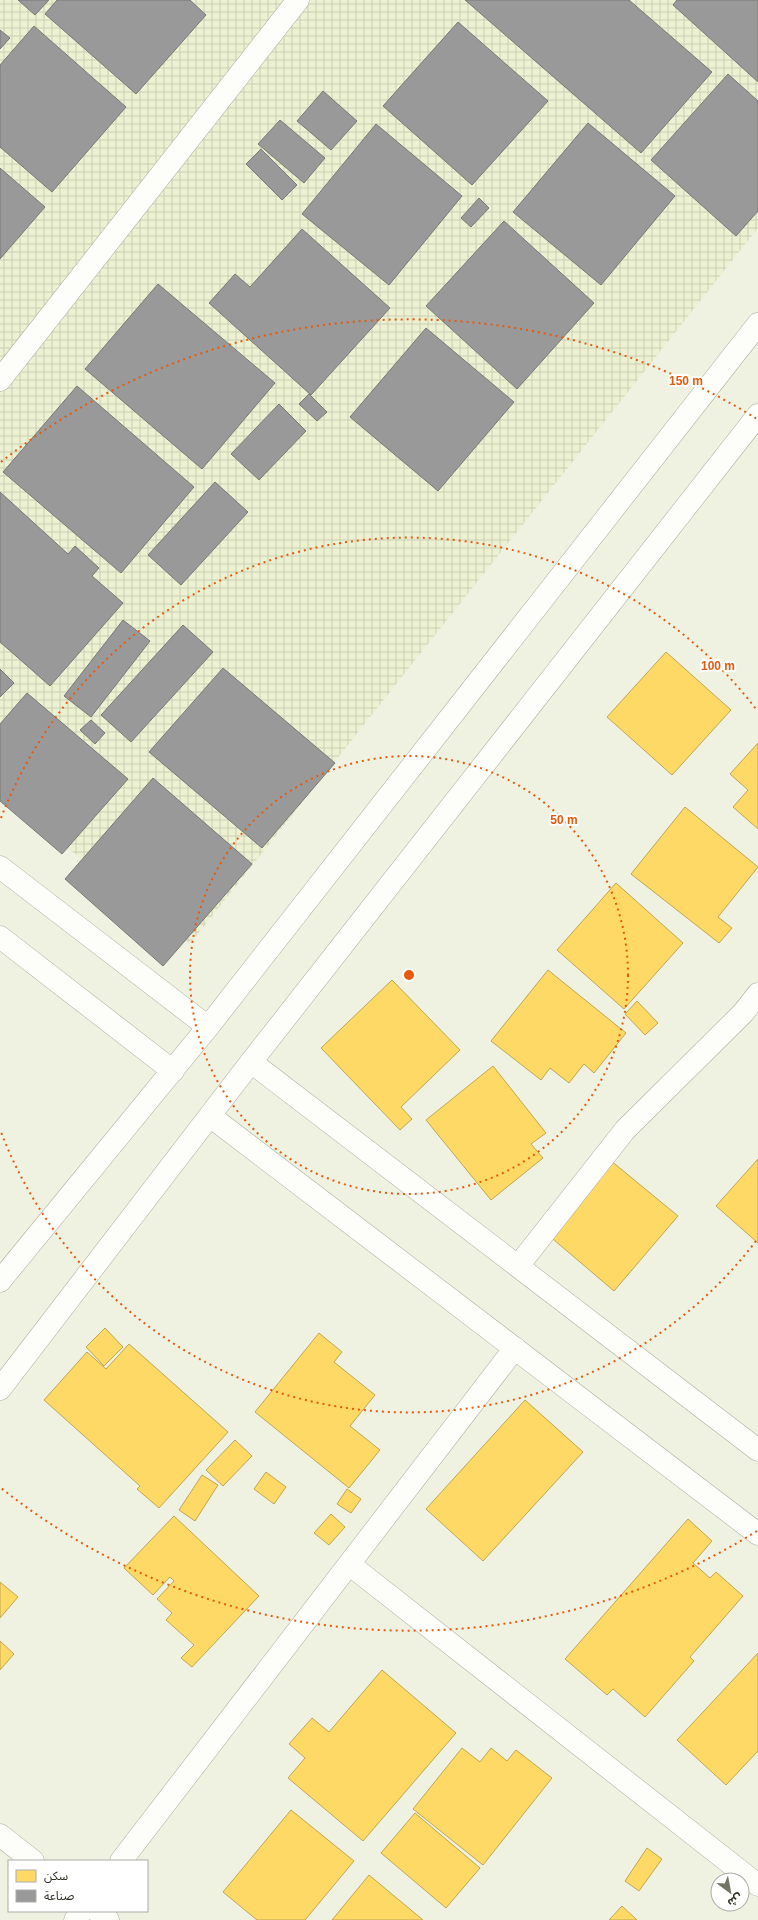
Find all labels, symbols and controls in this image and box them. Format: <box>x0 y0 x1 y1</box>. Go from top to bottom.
text: 150 m <box>669 374 703 388</box>
text: 100 m <box>701 659 735 673</box>
text: 50 m <box>550 813 578 827</box>
centre of rings <box>402 968 416 982</box>
legend <box>8 1860 148 1912</box>
text: سكن <box>44 1869 68 1883</box>
north arrow <box>710 1872 750 1912</box>
text: صناعة <box>44 1889 74 1903</box>
text: ش <box>725 1891 745 1910</box>

